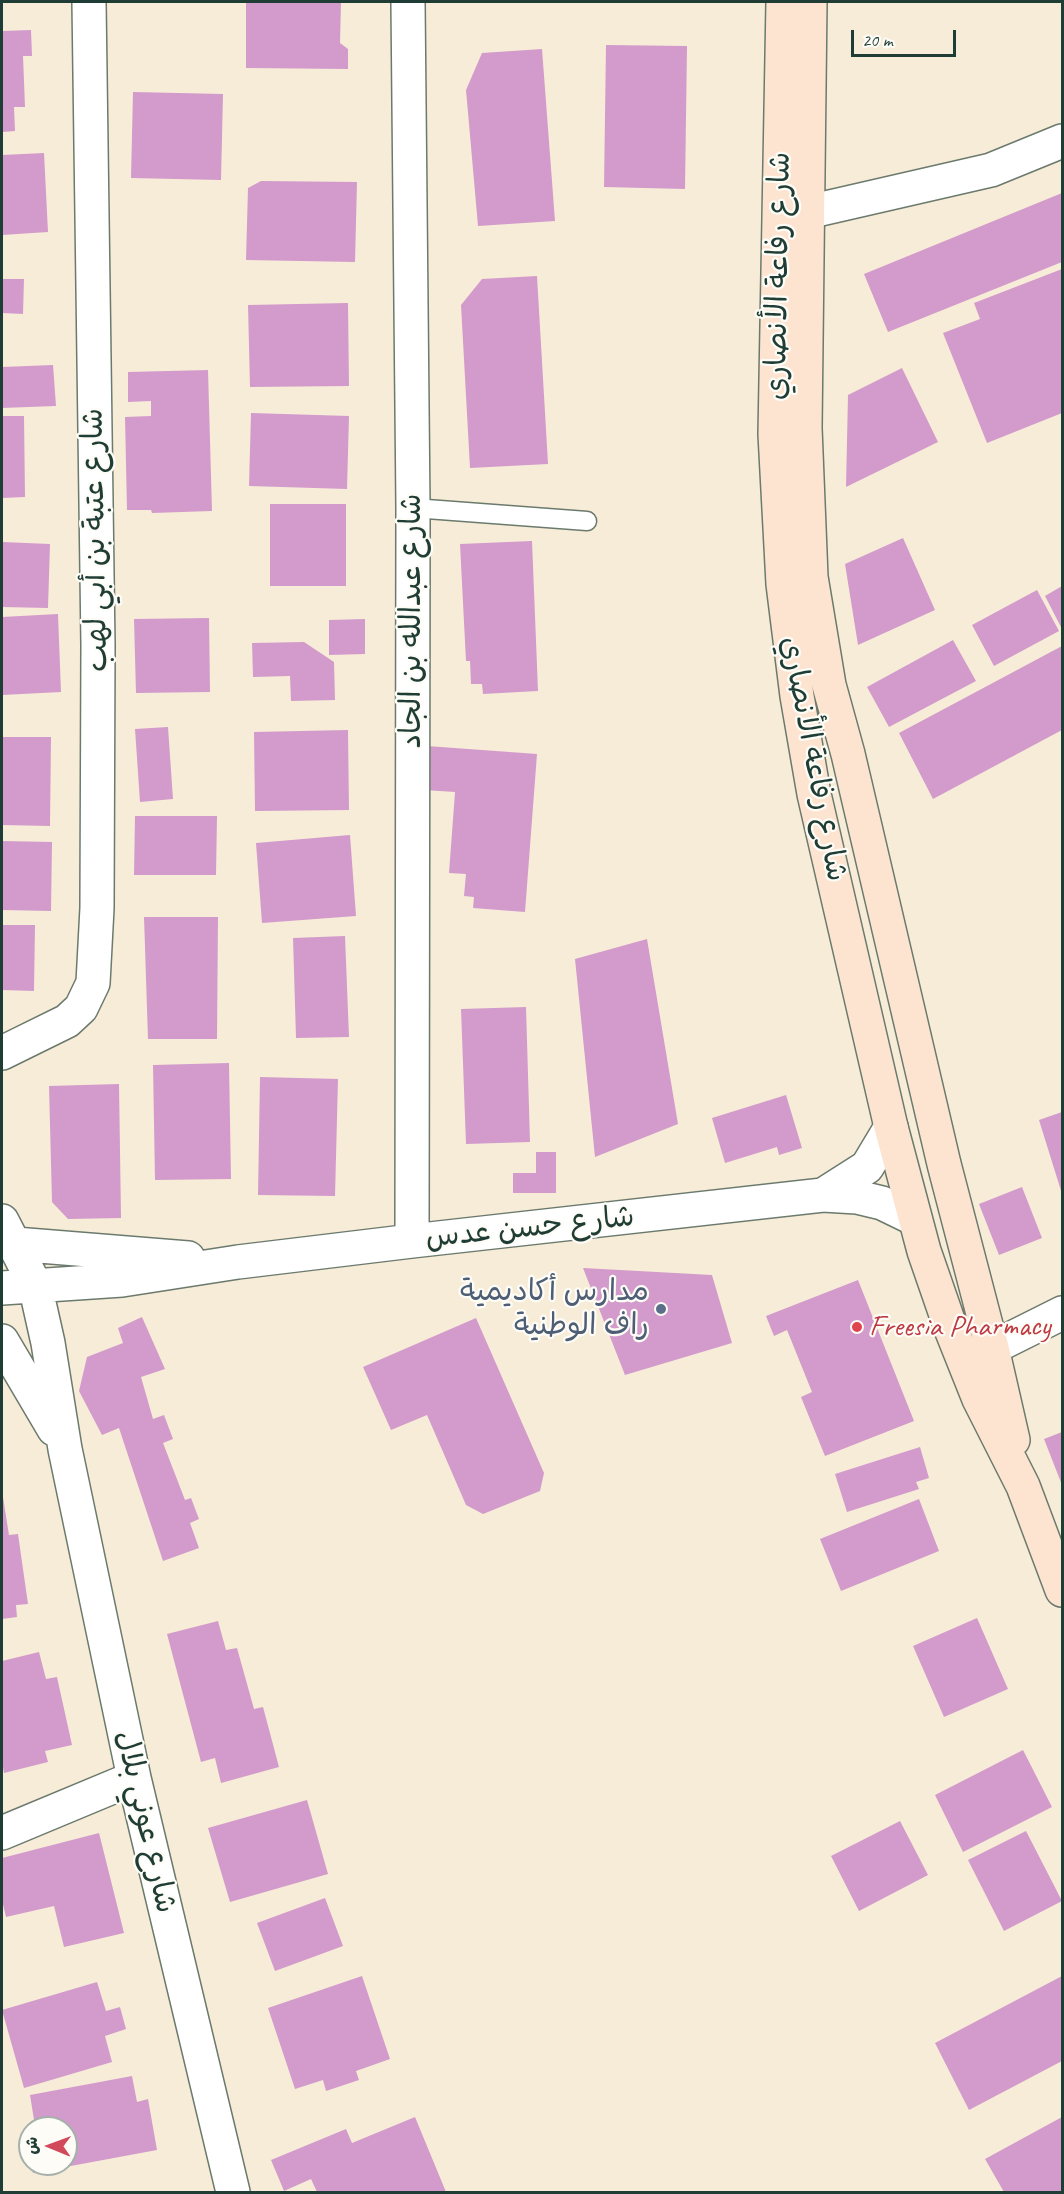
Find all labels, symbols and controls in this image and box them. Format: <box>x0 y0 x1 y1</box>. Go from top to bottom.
scale bar <box>854 18 959 56</box>
text: 20 m <box>862 29 893 51</box>
street label: شارع رفاعة الأنصاري <box>759 151 799 401</box>
street label: شارع عتبة بن أبي لهب <box>76 408 116 672</box>
street label: شارع عبدالله بن الجاد <box>394 494 430 748</box>
street label: شارع رفاعة الأنصاري <box>772 634 854 884</box>
street label: شارع حسن عدس <box>424 1199 636 1257</box>
place label: مدارس أكاديمية راف الوطنية <box>460 1274 649 1344</box>
marker: مدارس أكاديمية راف الوطنية <box>654 1302 668 1316</box>
place label: Freesia Pharmacy <box>869 1309 1051 1345</box>
marker: Freesia Pharmacy <box>850 1320 864 1334</box>
street label: شارع عوني بلال <box>107 1727 183 1917</box>
north arrow <box>18 2116 78 2176</box>
text: ش <box>22 2137 42 2155</box>

